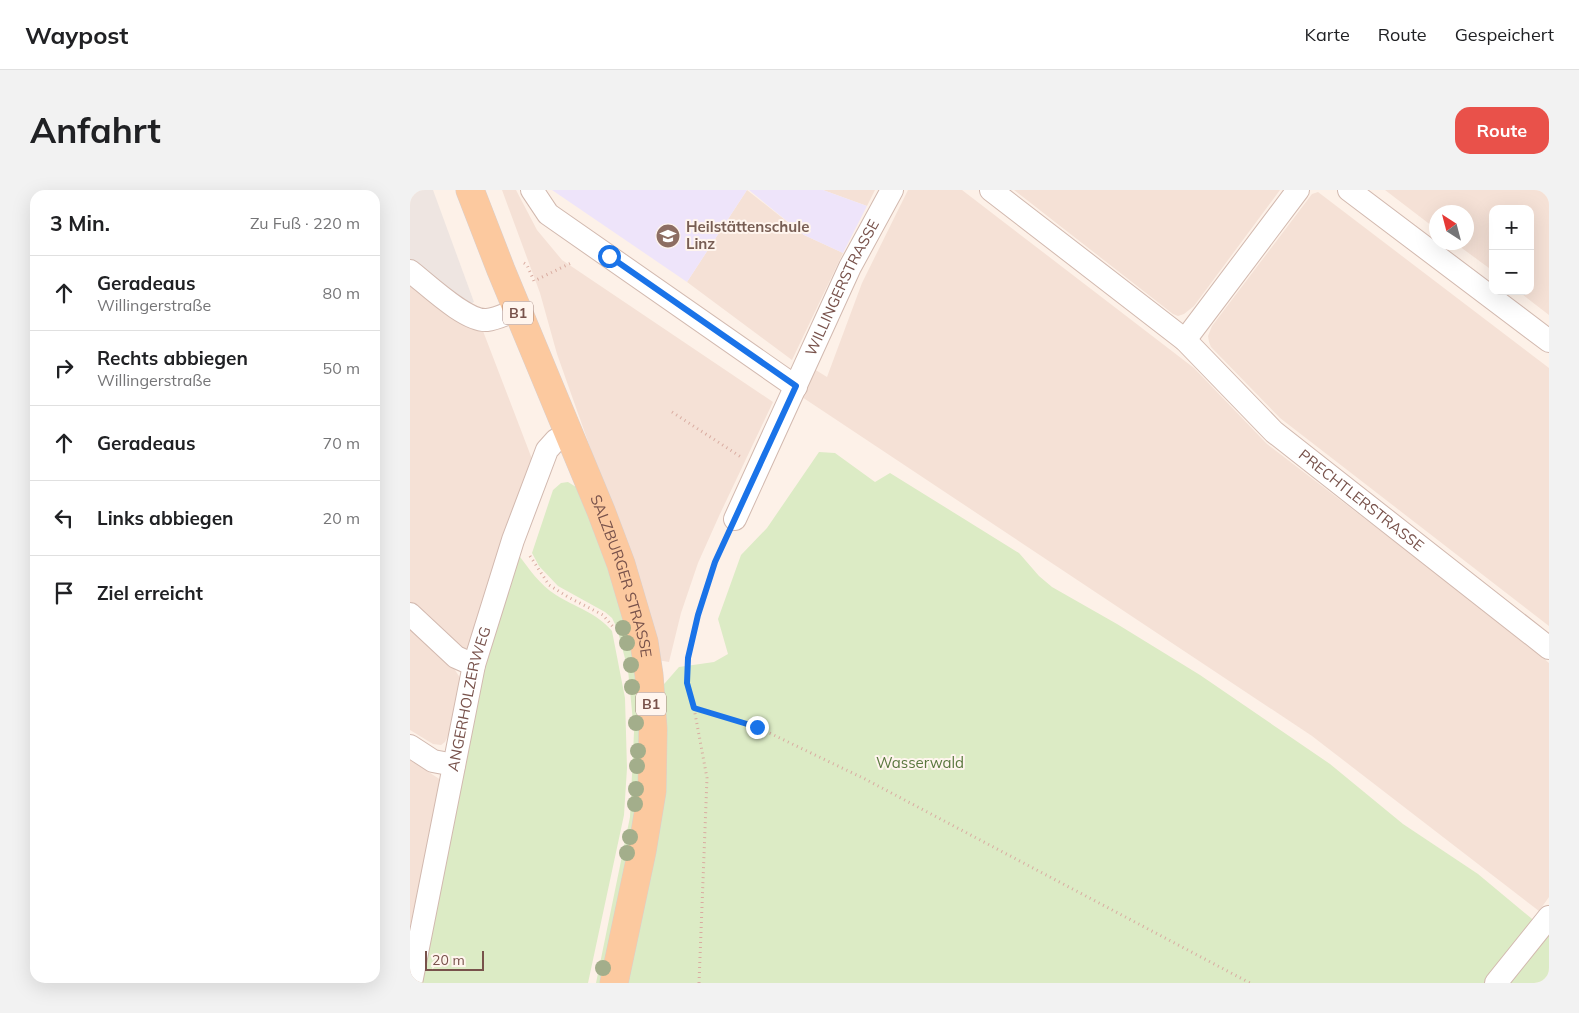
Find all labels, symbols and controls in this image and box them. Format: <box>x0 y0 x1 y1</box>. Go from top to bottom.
text: Waypost <box>25 20 128 50</box>
text: Karte <box>1305 23 1350 46</box>
text: Route <box>1378 23 1427 46</box>
text: Gespeichert <box>1455 23 1554 46</box>
button: Route <box>1455 107 1549 154</box>
text: Anfahrt <box>30 108 161 152</box>
north arrow <box>1429 205 1474 250</box>
map controls <box>1489 205 1534 295</box>
button: + <box>1489 205 1534 250</box>
text: 3 Min. <box>50 210 110 236</box>
text: Zu Fuß · 220 m <box>250 213 360 233</box>
street label: WILLINGERSTRASSE <box>801 216 883 359</box>
place label: Heilstättenschule Linz <box>686 217 809 253</box>
school or university icon: Heilstättenschule Linz <box>655 223 681 249</box>
route start <box>598 245 621 268</box>
button: − <box>1489 250 1534 295</box>
text: Geradeaus <box>97 271 195 295</box>
icon: ahead <box>50 279 78 307</box>
text: 80 m <box>323 283 360 303</box>
text: Willingerstraße <box>97 295 211 315</box>
road number: B1 <box>503 302 533 324</box>
text: Rechts abbiegen <box>97 346 248 370</box>
icon: right <box>50 354 78 382</box>
text: 50 m <box>323 358 360 378</box>
text: Willingerstraße <box>97 370 211 390</box>
icon: ahead <box>50 429 78 457</box>
text: Geradeaus <box>97 431 195 455</box>
text: 70 m <box>323 433 360 453</box>
street label: PRECHTLERSTRASSE <box>1295 445 1428 555</box>
street label: SALZBURGER STRASSE <box>586 492 656 659</box>
icon: left <box>50 504 78 532</box>
text: Links abbiegen <box>97 506 234 530</box>
text: 20 m <box>323 508 360 528</box>
icon: arrive <box>50 579 78 607</box>
text: Ziel erreicht <box>97 581 203 605</box>
street label: ANGERHOLZERWEG <box>443 624 494 773</box>
road number: B1 <box>636 692 666 716</box>
route end <box>746 716 769 739</box>
park label: Wasserwald <box>876 753 964 772</box>
scale bar <box>425 948 484 971</box>
text: 20 m <box>432 951 465 969</box>

